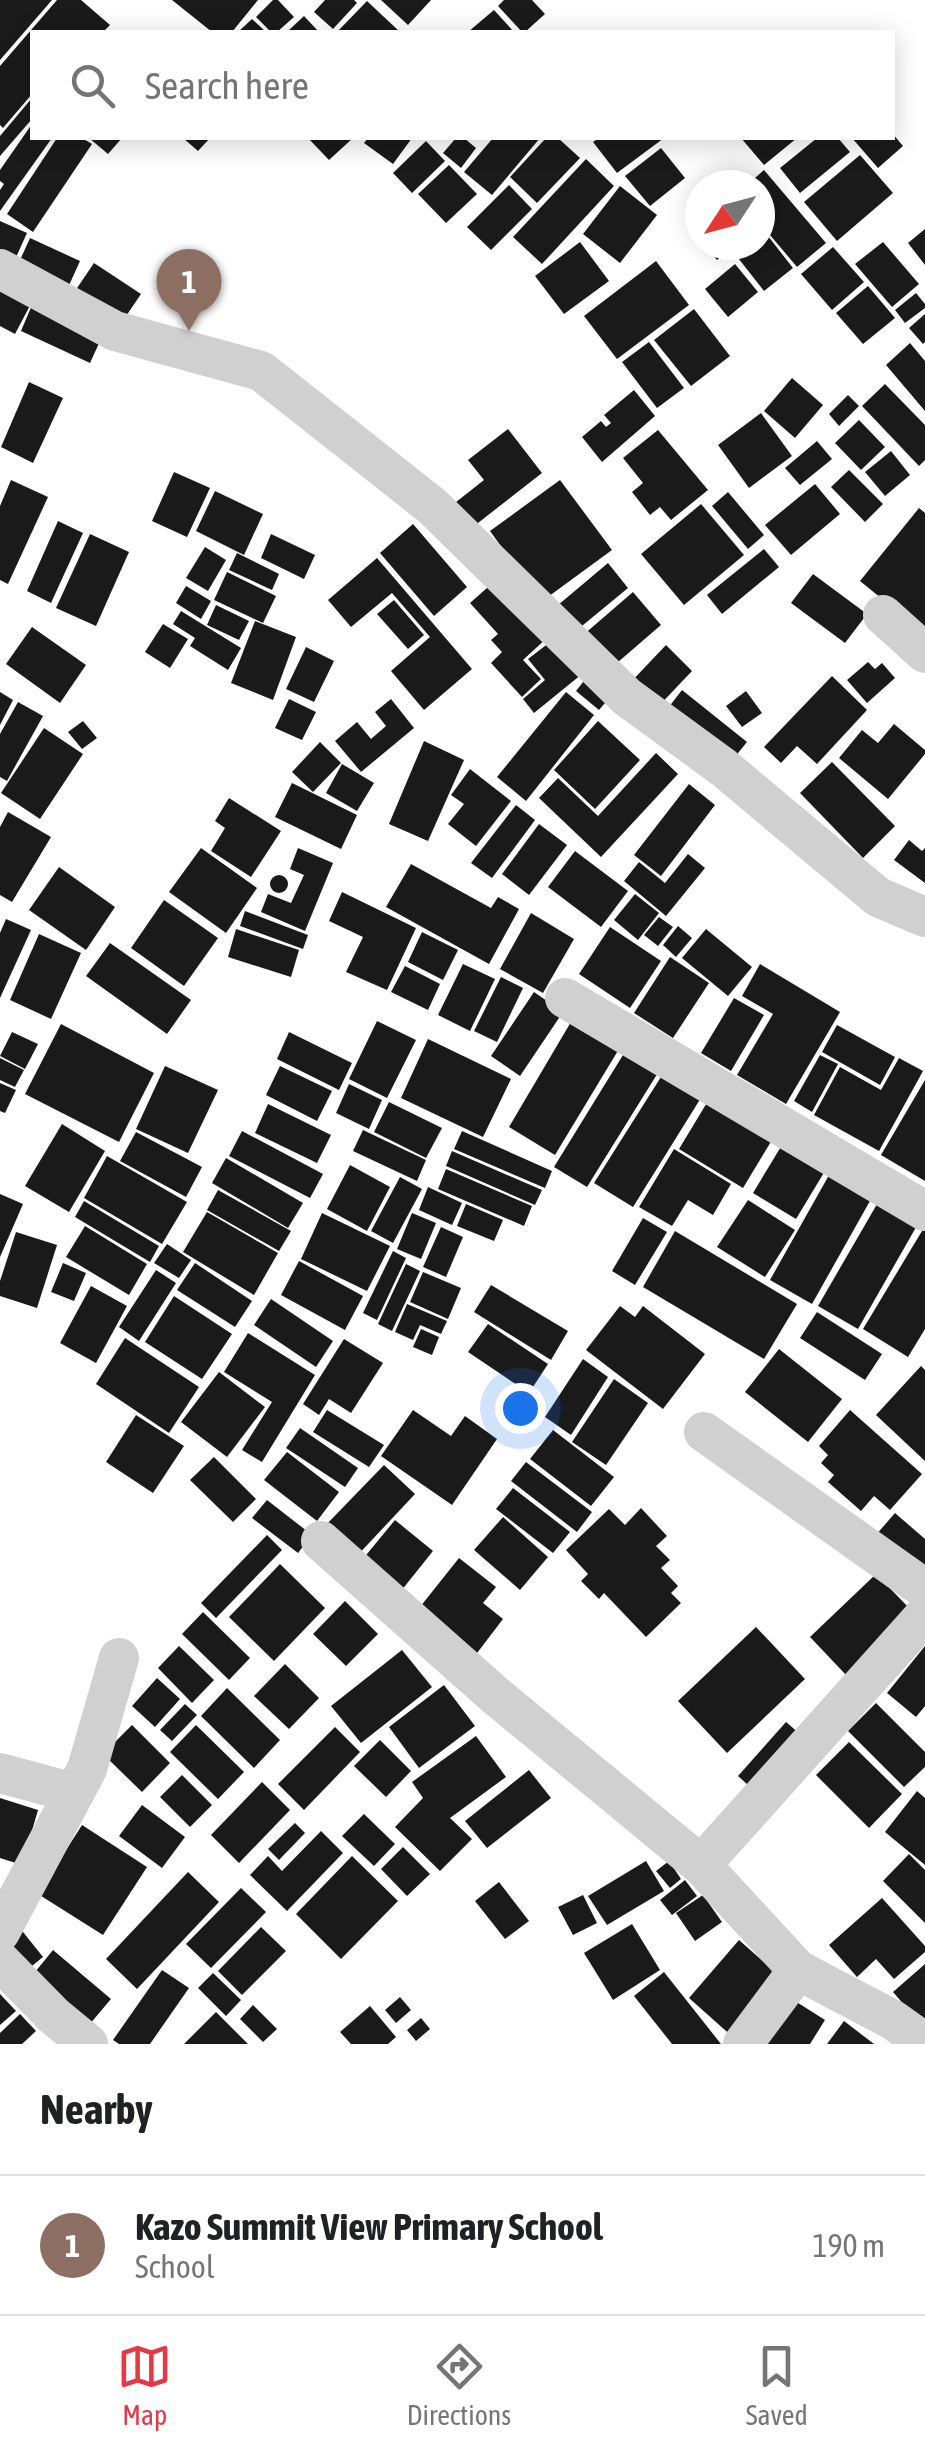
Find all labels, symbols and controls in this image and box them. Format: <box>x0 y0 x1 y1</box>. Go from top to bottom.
search box <box>30 30 895 140</box>
icon: search <box>65 58 120 113</box>
text: Search here <box>145 64 309 107</box>
north arrow <box>685 170 775 260</box>
pin: 1 <box>156 248 222 331</box>
your location <box>495 1383 546 1434</box>
text: Nearby <box>40 2085 153 2133</box>
text: Kazo Summit View Primary School <box>135 2205 603 2248</box>
text: 1 <box>65 2227 80 2264</box>
text: 190 m <box>812 2227 885 2264</box>
text: School <box>135 2248 214 2285</box>
tab: Map <box>117 2339 172 2431</box>
tab: Directions <box>407 2339 511 2431</box>
tab: Saved <box>746 2339 808 2431</box>

